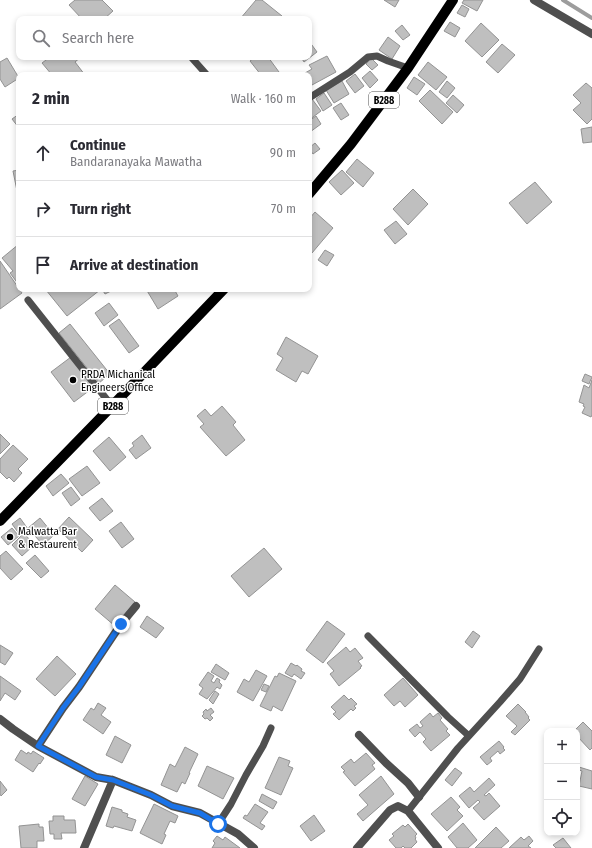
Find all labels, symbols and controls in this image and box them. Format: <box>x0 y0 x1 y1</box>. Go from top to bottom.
search box <box>16 16 312 60</box>
icon: search <box>30 27 52 49</box>
text: Search here <box>62 29 134 47</box>
text: 2 min <box>32 88 70 109</box>
text: Walk · 160 m <box>231 91 296 106</box>
road number: B288 <box>369 92 399 108</box>
text: Continue <box>70 136 126 154</box>
icon: ahead <box>32 142 54 164</box>
text: 90 m <box>270 145 296 160</box>
text: Bandaranayaka Mawatha <box>70 154 202 169</box>
icon: right <box>32 198 54 220</box>
text: Turn right <box>70 200 131 218</box>
text: 70 m <box>271 201 296 216</box>
icon: arrive <box>32 254 54 276</box>
text: Arrive at destination <box>70 256 198 274</box>
place label: PRDA Michanical Engineers Office <box>81 368 155 394</box>
marker: PRDA Michanical Engineers Office <box>68 375 78 385</box>
road number: B288 <box>98 398 128 414</box>
place label: Malwatta Bar & Restaurent <box>18 525 77 551</box>
marker: Malwatta Bar & Restaurent <box>5 532 15 542</box>
route end <box>112 615 130 633</box>
map controls <box>544 728 580 836</box>
button: + <box>544 728 580 764</box>
button: − <box>544 764 580 800</box>
button: locate <box>544 800 580 836</box>
route start <box>209 815 227 833</box>

